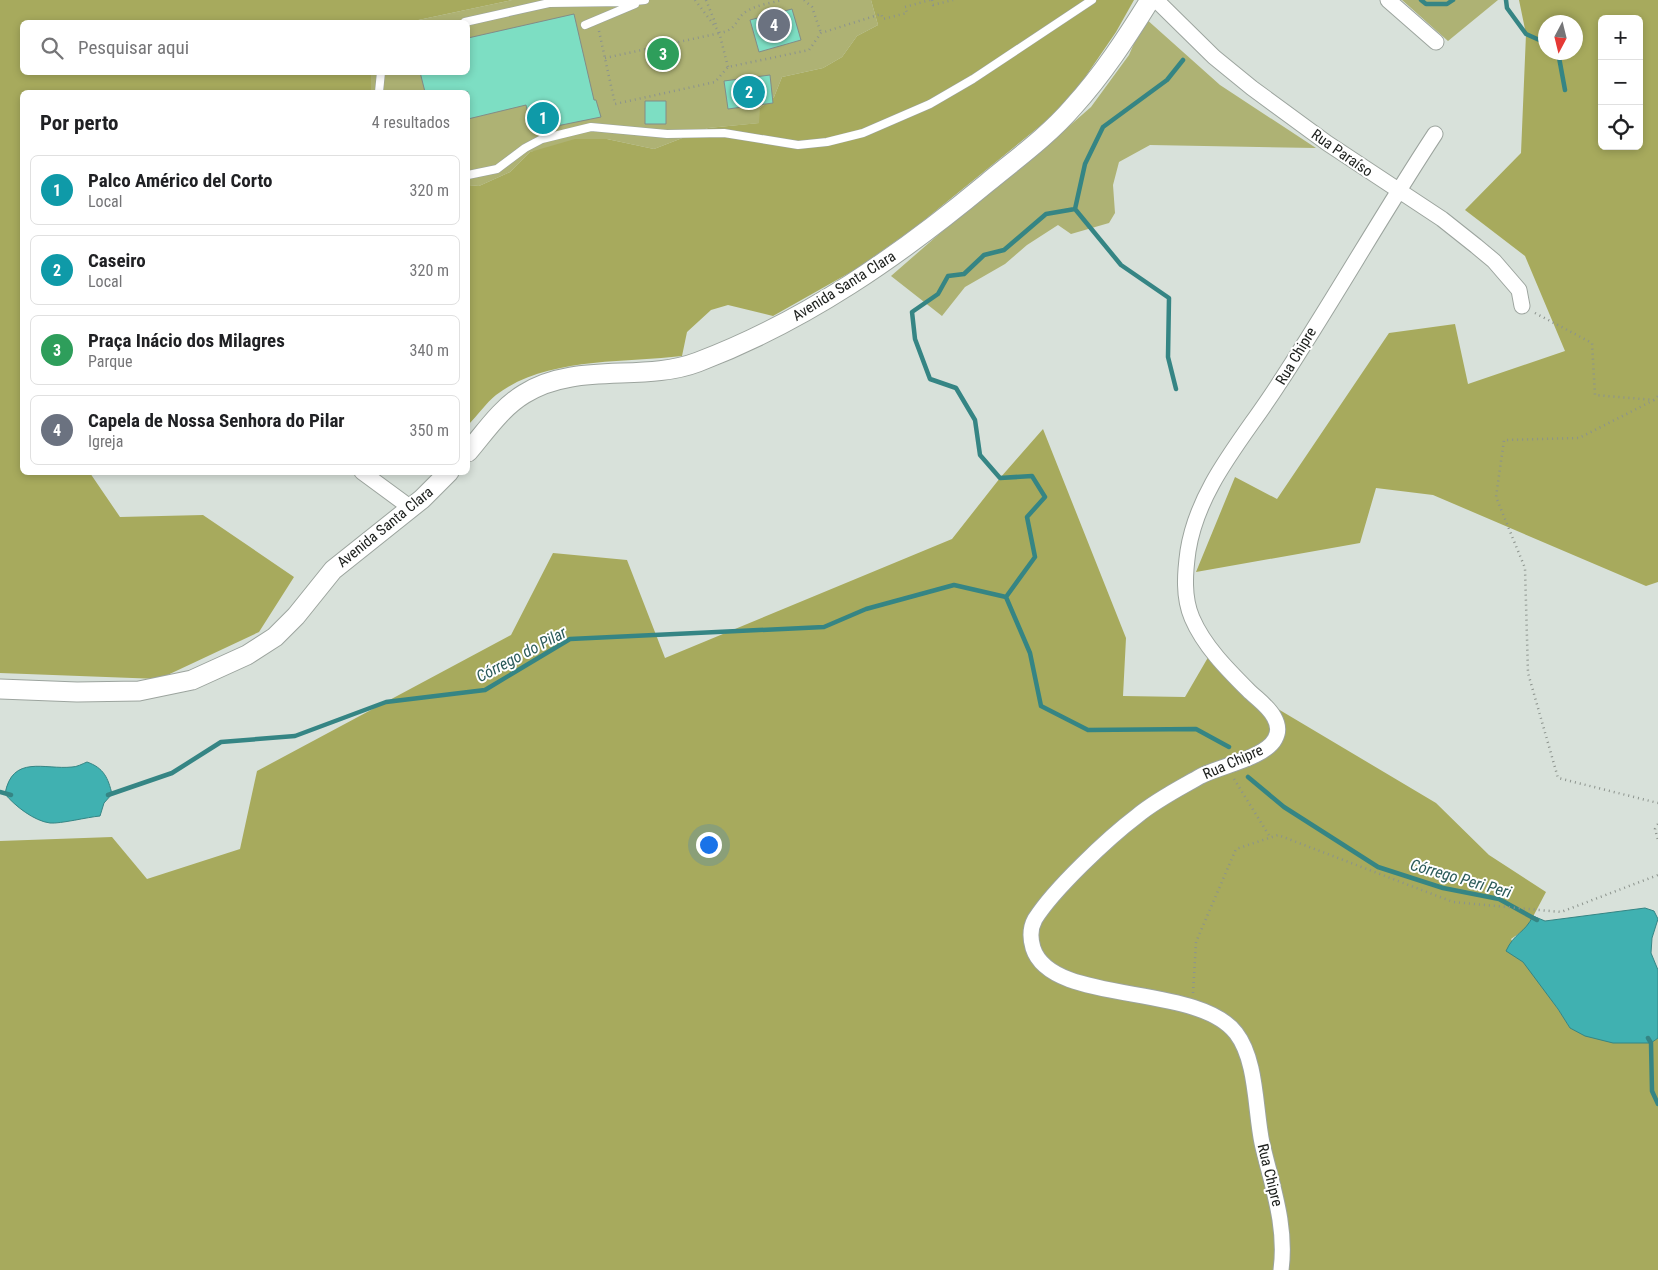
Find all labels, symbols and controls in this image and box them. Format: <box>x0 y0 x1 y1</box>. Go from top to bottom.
pin: 4 <box>758 6 790 44</box>
north arrow <box>1538 15 1583 60</box>
map controls <box>1598 15 1643 150</box>
button: + <box>1598 15 1643 60</box>
search box <box>20 20 470 75</box>
icon: search <box>38 34 66 62</box>
pin: 3 <box>647 35 679 73</box>
text: Pesquisar aqui <box>78 36 189 59</box>
button: − <box>1598 60 1643 105</box>
pin: 2 <box>733 73 765 111</box>
pin: 1 <box>527 99 559 137</box>
button: locate <box>1598 105 1643 150</box>
text: Por perto <box>40 111 119 135</box>
text: 4 resultados <box>372 113 450 132</box>
street label: Rua Paraíso <box>1308 125 1376 181</box>
text: Palco Américo del Corto <box>88 169 272 192</box>
text: 1 <box>53 181 61 200</box>
text: 320 m <box>410 181 449 200</box>
text: Local <box>88 192 122 211</box>
street label: Avenida Santa Clara <box>789 247 899 325</box>
text: Caseiro <box>88 249 146 272</box>
text: 2 <box>53 261 61 280</box>
text: 320 m <box>410 261 449 280</box>
text: Local <box>88 272 122 291</box>
street label: Rua Chipre <box>1272 324 1320 388</box>
text: Praça Inácio dos Milagres <box>88 329 285 352</box>
text: 3 <box>53 341 61 360</box>
text: 340 m <box>410 341 449 360</box>
text: Parque <box>88 352 132 371</box>
text: Capela de Nossa Senhora do Pilar <box>88 409 345 432</box>
text: 4 <box>53 421 61 440</box>
text: 350 m <box>410 421 449 440</box>
text: Igreja <box>88 432 123 451</box>
street label: Avenida Santa Clara <box>333 483 437 571</box>
water label: Córrego do Pilar <box>473 622 571 686</box>
street label: Rua Chipre <box>1200 741 1266 783</box>
your location <box>696 832 722 858</box>
water label: Córrego Peri Peri <box>1408 855 1514 902</box>
street label: Rua Chipre <box>1254 1142 1286 1208</box>

